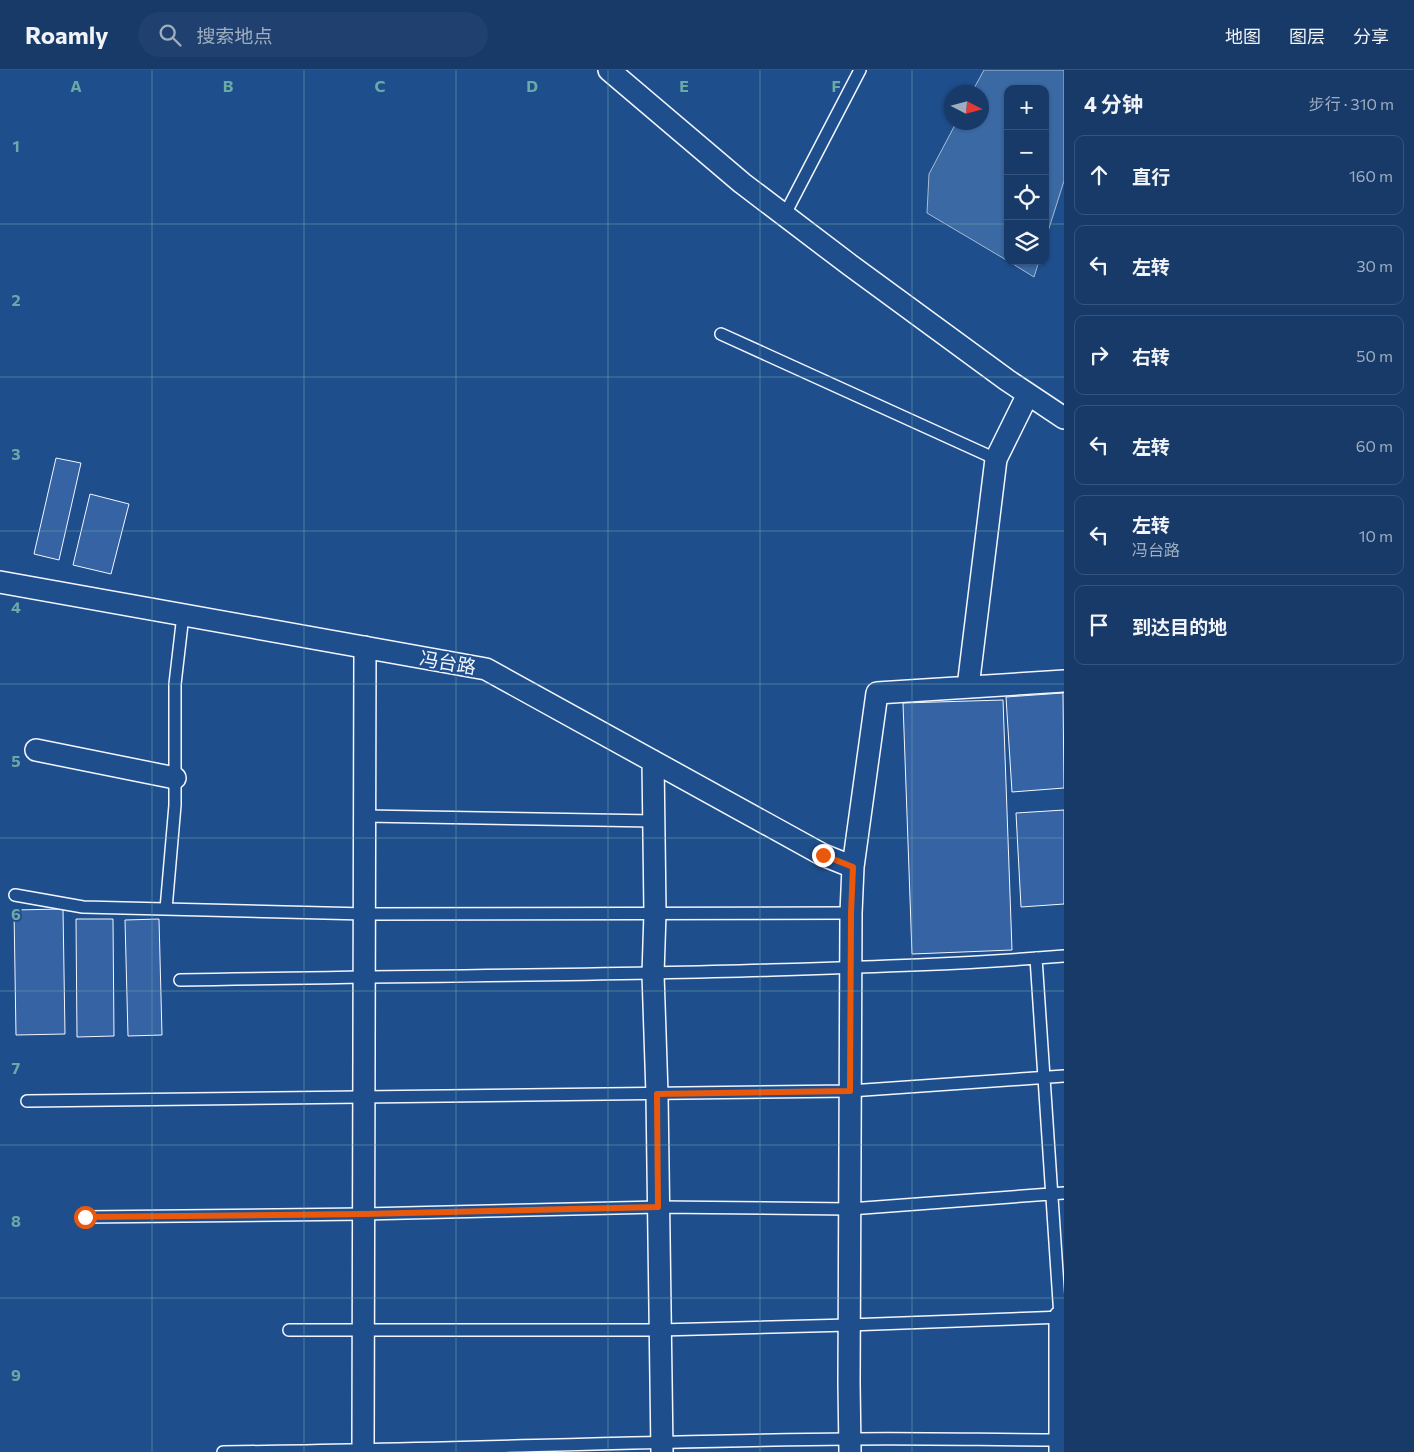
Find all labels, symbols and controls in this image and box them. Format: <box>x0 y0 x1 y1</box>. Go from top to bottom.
search box <box>138 12 488 57</box>
text: Roamly <box>25 20 108 49</box>
icon: search <box>156 21 184 49</box>
text: 搜索地点 <box>196 24 272 47</box>
text: 地图 <box>1225 25 1261 47</box>
text: 图层 <box>1289 25 1325 47</box>
text: 分享 <box>1353 25 1389 47</box>
text: A <box>70 76 82 95</box>
text: B <box>223 76 234 95</box>
text: C <box>375 76 386 95</box>
text: D <box>526 76 538 95</box>
text: E <box>679 76 689 95</box>
text: F <box>831 76 841 95</box>
north arrow <box>944 85 989 130</box>
map controls <box>1004 85 1049 265</box>
button: + <box>1004 85 1049 130</box>
text: 4 分钟 <box>1084 91 1143 116</box>
text: 步行 · 310 m <box>1309 94 1394 113</box>
button: − <box>1004 130 1049 175</box>
text: 1 <box>12 136 20 155</box>
icon: ahead <box>1085 161 1113 189</box>
text: 直行 <box>1132 165 1170 188</box>
text: 160 m <box>1349 166 1393 185</box>
button: locate <box>1004 175 1049 220</box>
button: layers <box>1004 220 1049 265</box>
icon: left <box>1085 251 1113 279</box>
text: 左转 <box>1132 255 1170 278</box>
text: 30 m <box>1356 256 1393 275</box>
text: 2 <box>11 290 21 309</box>
icon: right <box>1085 341 1113 369</box>
text: 右转 <box>1132 345 1170 368</box>
text: 50 m <box>1356 346 1393 365</box>
icon: left <box>1085 431 1113 459</box>
text: 左转 <box>1132 435 1170 458</box>
text: 60 m <box>1356 436 1393 455</box>
text: 3 <box>11 444 21 463</box>
text: 左转 <box>1132 513 1170 536</box>
icon: left <box>1085 521 1113 549</box>
text: 10 m <box>1359 526 1393 545</box>
text: 冯台路 <box>1132 540 1180 559</box>
text: 4 <box>11 597 21 616</box>
icon: arrive <box>1085 611 1113 639</box>
text: 到达目的地 <box>1132 615 1227 638</box>
street label: 冯台路 <box>418 646 478 678</box>
text: 5 <box>11 751 21 770</box>
route end <box>812 844 835 867</box>
text: 6 <box>11 904 21 923</box>
text: 7 <box>12 1058 21 1077</box>
route start <box>74 1206 97 1229</box>
text: 8 <box>11 1211 21 1230</box>
text: 9 <box>11 1365 21 1384</box>

